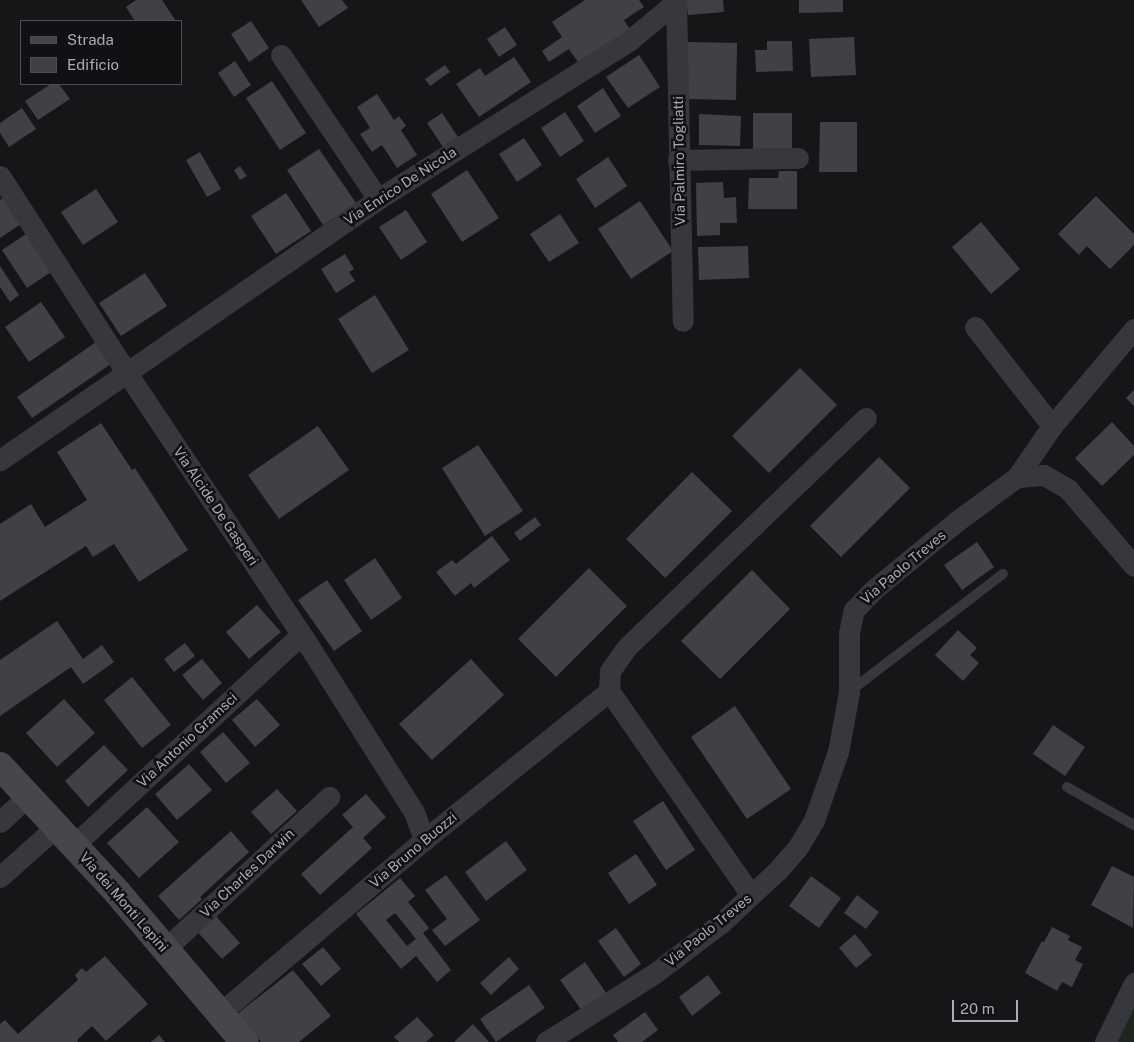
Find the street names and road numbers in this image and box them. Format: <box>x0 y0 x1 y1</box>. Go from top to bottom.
street label: Via Palmiro Togliatti <box>669 96 689 226</box>
street label: Via Enrico De Nicola <box>341 143 459 229</box>
street label: Via Alcide De Gasperi <box>170 443 262 569</box>
street label: Via Paolo Treves <box>857 526 949 608</box>
street label: Via Antonio Gramsci <box>133 689 241 791</box>
street label: Via Bruno Buozzi <box>366 809 460 891</box>
street label: Via Charles Darwin <box>196 825 298 921</box>
street label: Via dei Monti Lepini <box>76 849 172 955</box>
street label: Via Paolo Treves <box>661 890 755 970</box>

